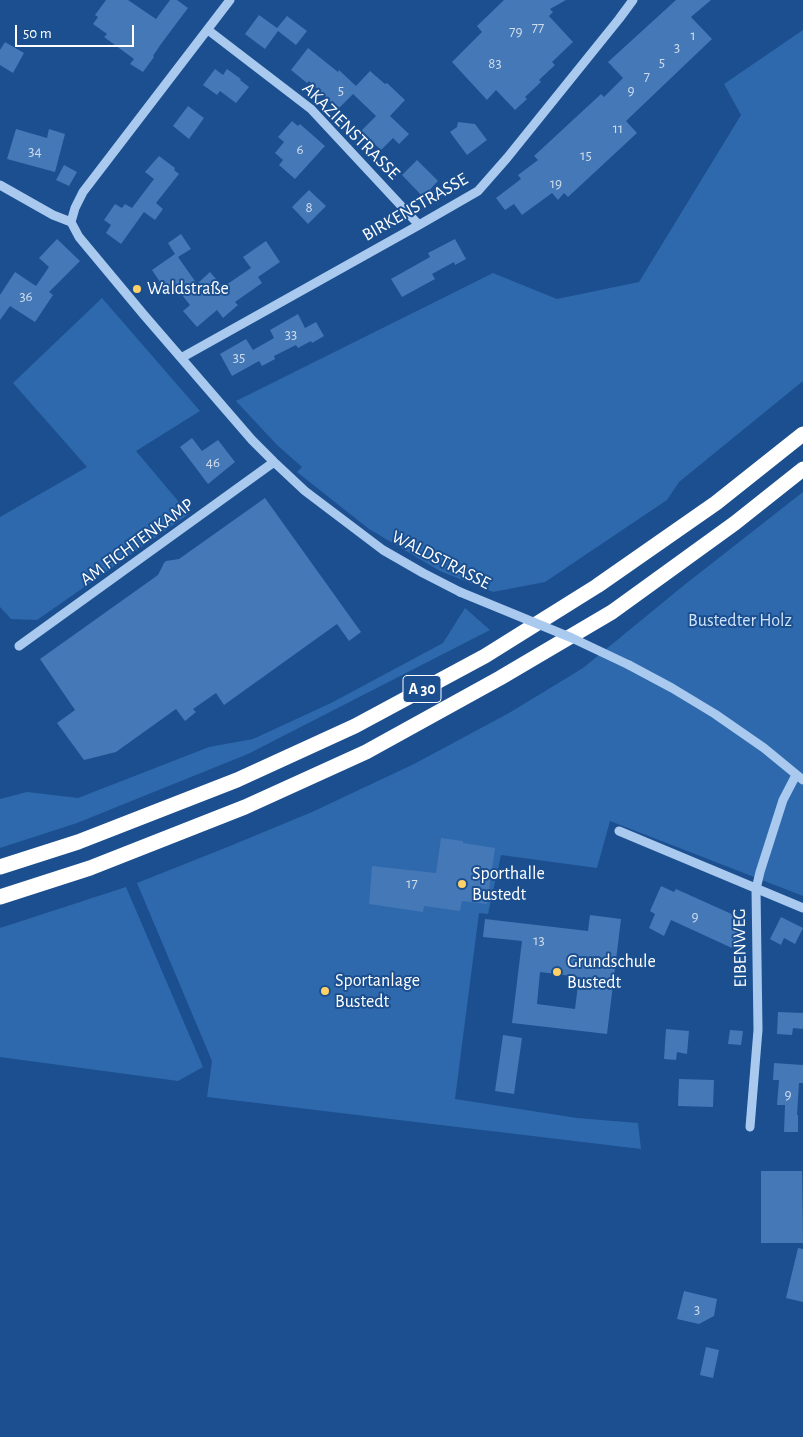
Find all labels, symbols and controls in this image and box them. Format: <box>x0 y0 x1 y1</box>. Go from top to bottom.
scale bar <box>18 15 136 47</box>
house number: 77 <box>532 18 544 36</box>
house number: 79 <box>509 22 523 40</box>
text: 50 m <box>23 26 52 41</box>
house number: 1 <box>690 26 696 44</box>
house number: 3 <box>674 38 680 56</box>
house number: 5 <box>659 53 665 71</box>
house number: 83 <box>488 54 502 72</box>
house number: 7 <box>644 67 650 85</box>
street label: AKAZIENSTRASSE <box>298 78 404 184</box>
house number: 5 <box>338 81 344 99</box>
house number: 9 <box>627 81 635 99</box>
house number: 11 <box>613 119 623 137</box>
house number: 6 <box>296 140 304 158</box>
house number: 34 <box>28 142 42 160</box>
house number: 15 <box>580 146 592 164</box>
street label: BIRKENSTRASSE <box>358 168 472 246</box>
house number: 19 <box>550 174 562 192</box>
house number: 8 <box>305 198 313 216</box>
place label: Waldstraße <box>147 278 229 300</box>
marker: Waldstraße <box>131 283 143 295</box>
house number: 36 <box>19 287 33 305</box>
house number: 33 <box>285 325 297 343</box>
house number: 35 <box>233 348 245 366</box>
house number: 46 <box>206 453 220 471</box>
street label: AM FICHTENKAMP <box>76 494 198 590</box>
street label: WALDSTRASSE <box>388 526 494 594</box>
park label: Bustedter Holz <box>688 610 792 632</box>
road number: A 30 <box>403 676 441 702</box>
place label: Sporthalle Bustedt <box>472 863 545 906</box>
house number: 17 <box>406 874 418 892</box>
marker: Sporthalle Bustedt <box>456 878 468 890</box>
house number: 9 <box>691 907 699 925</box>
street label: EIBENWEG <box>729 908 751 988</box>
house number: 13 <box>533 931 545 949</box>
place label: Grundschule Bustedt <box>567 951 656 994</box>
marker: Grundschule Bustedt <box>551 966 563 978</box>
place label: Sportanlage Bustedt <box>335 970 420 1012</box>
marker: Sportanlage Bustedt <box>319 985 331 997</box>
house number: 9 <box>784 1085 792 1103</box>
house number: 3 <box>694 1300 700 1318</box>

